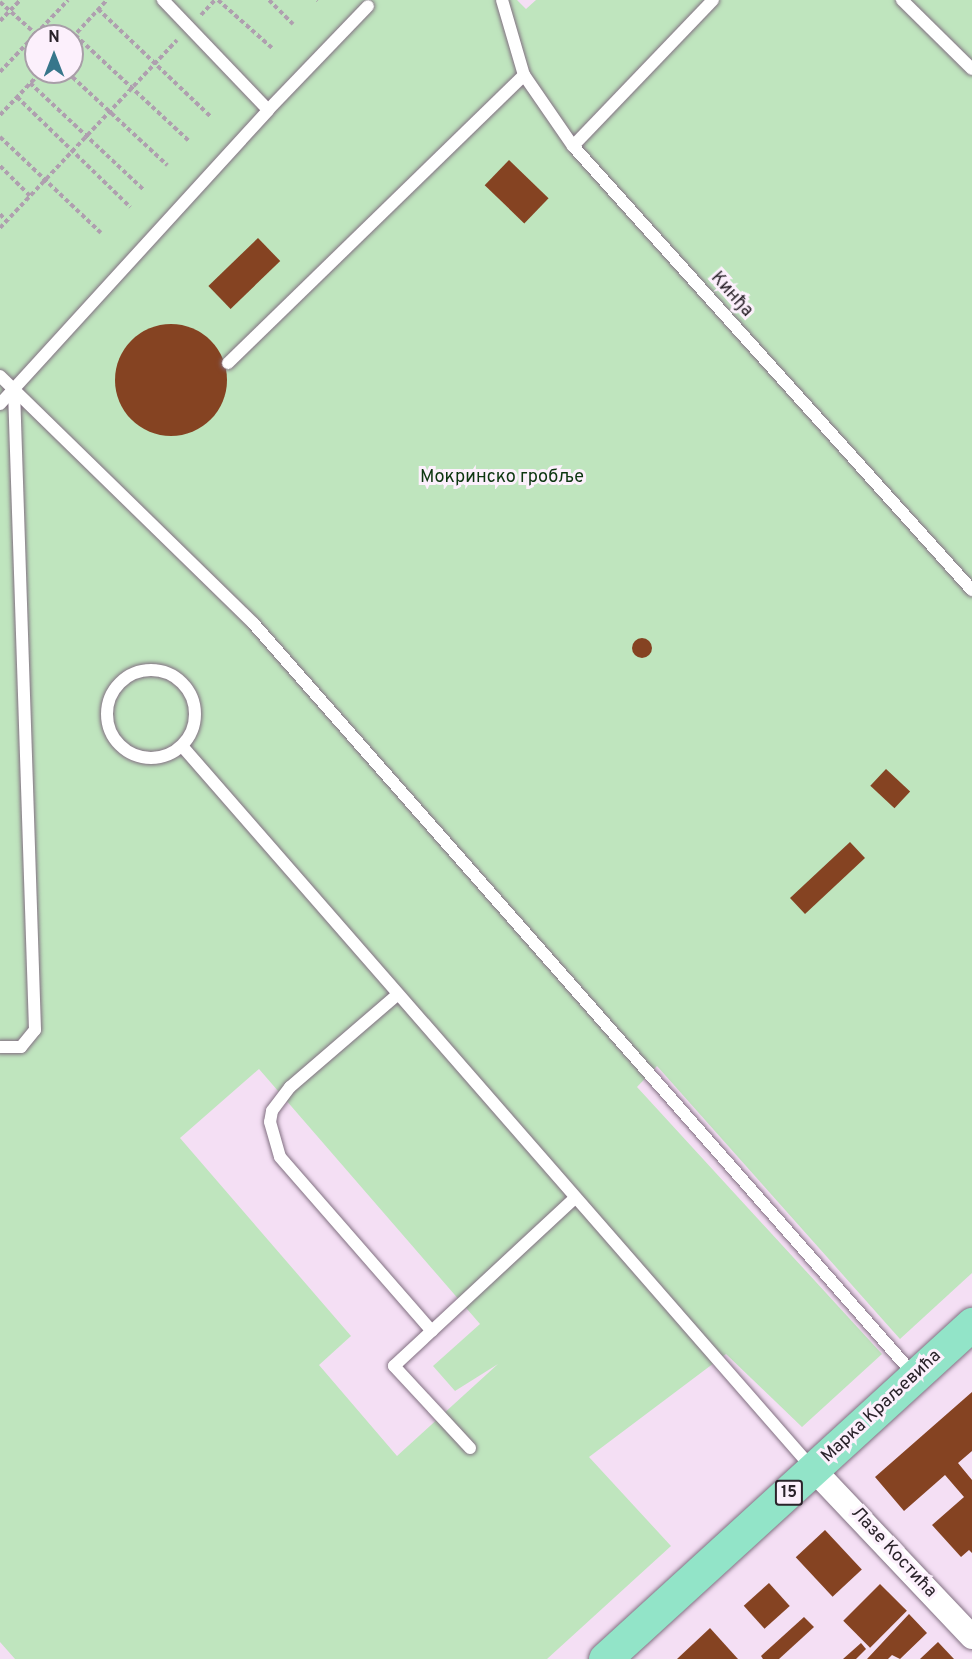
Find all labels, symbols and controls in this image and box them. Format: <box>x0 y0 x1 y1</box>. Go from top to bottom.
north arrow <box>24 24 84 84</box>
text: N <box>48 28 60 48</box>
street label: Кинђа <box>705 268 757 322</box>
park label: Мокринско гробље <box>420 467 584 489</box>
street label: Марка Краљевића <box>818 1346 946 1468</box>
road number: 15 <box>774 1480 804 1506</box>
street label: Лазе Костића <box>846 1503 940 1603</box>

